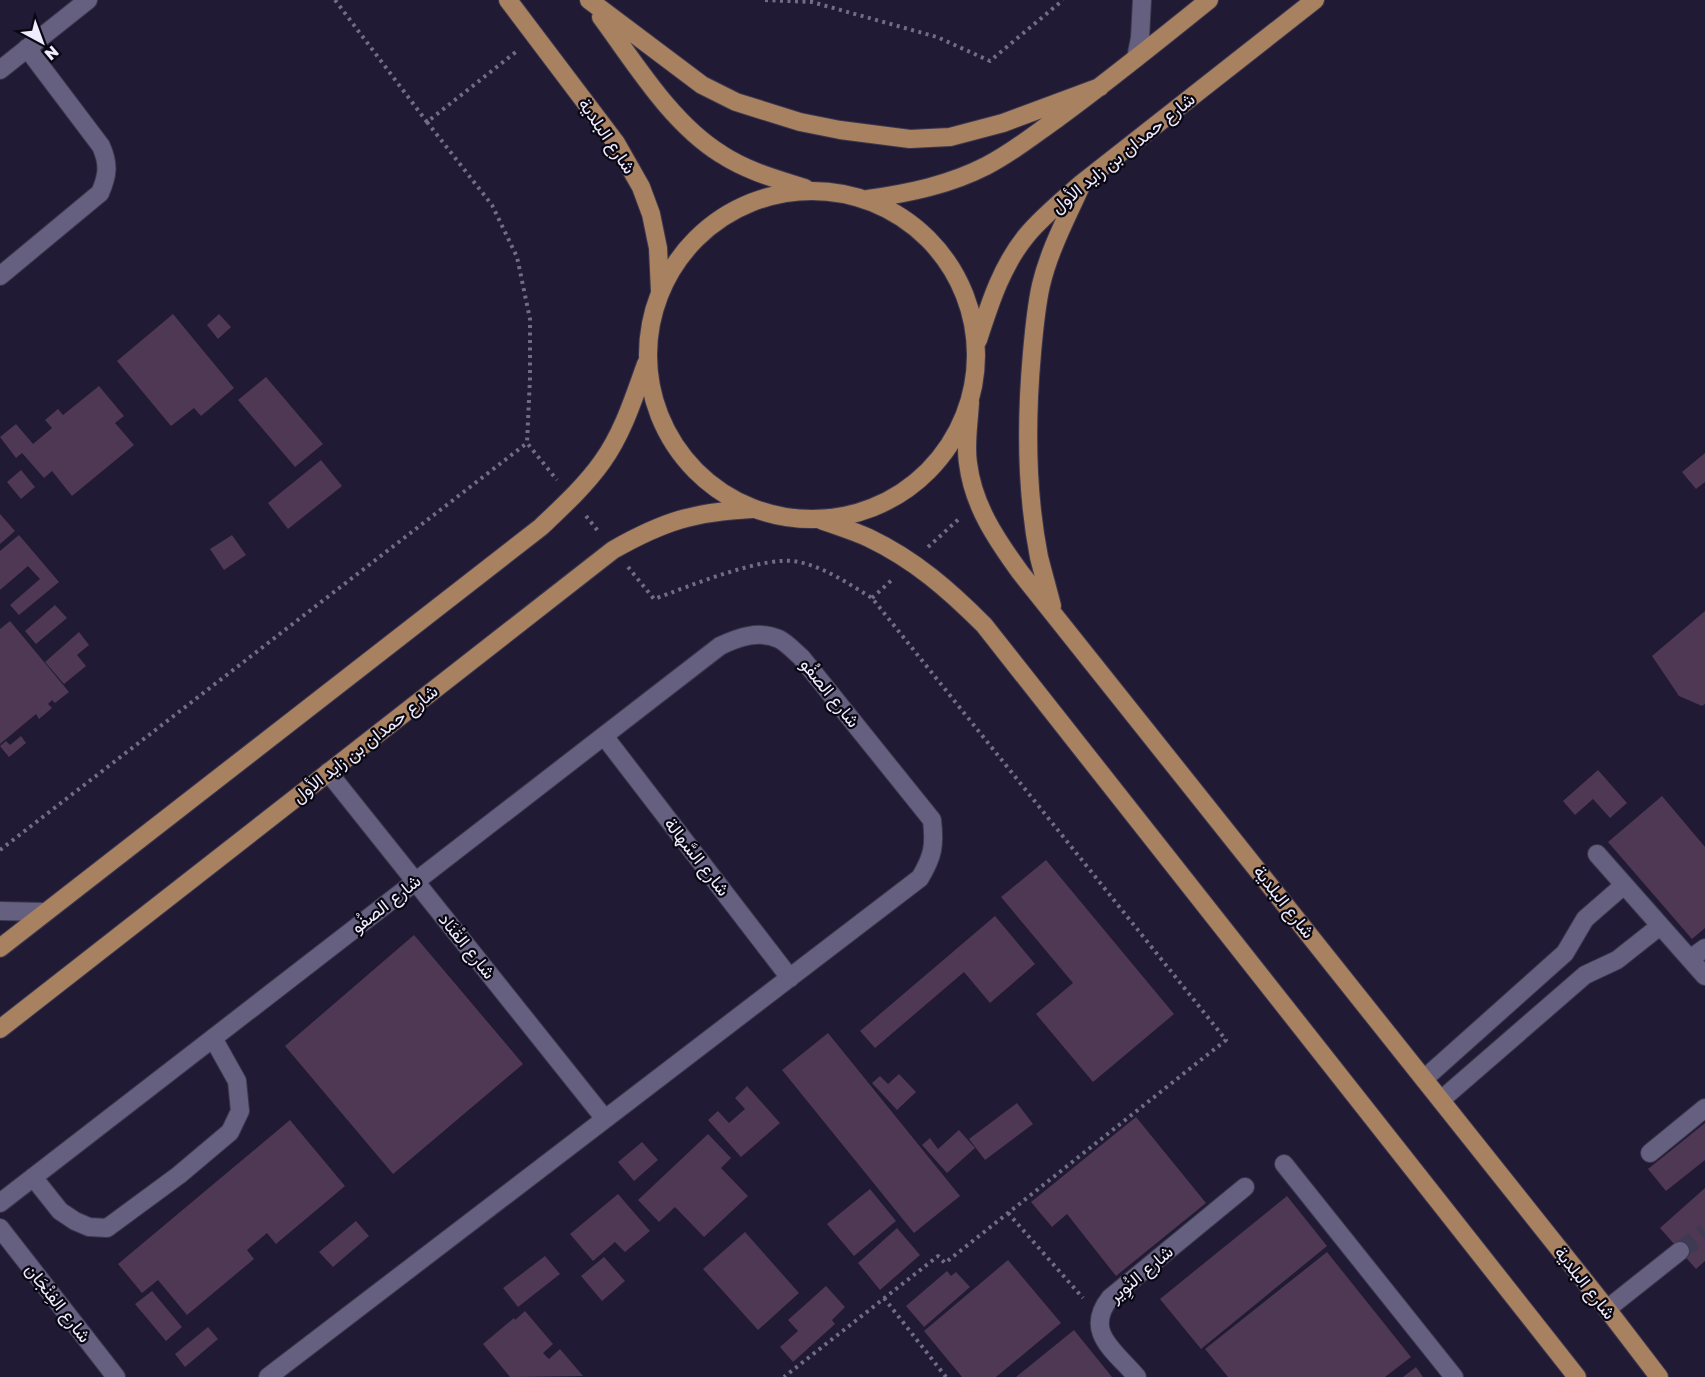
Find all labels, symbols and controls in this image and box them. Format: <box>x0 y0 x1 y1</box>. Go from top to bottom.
north arrow <box>12 12 72 72</box>
text: N <box>41 42 63 65</box>
street label: شارع حمدان بن زايد الأول <box>1046 87 1200 219</box>
street label: شارع البلدية <box>573 93 641 179</box>
street label: شارع الصفُو <box>795 653 865 733</box>
street label: شارع حمدان بن زايد الأول <box>287 679 443 809</box>
street label: شارع السَّهالة <box>659 813 735 901</box>
street label: شارع البلدية <box>1248 861 1320 943</box>
street label: شارع الصفُو <box>346 869 426 939</box>
street label: شارع القْنَاد <box>433 908 501 984</box>
street label: شارع النُوِير <box>1103 1240 1180 1310</box>
street label: شارع البلدية <box>1549 1242 1621 1324</box>
street label: شارع الفِنْجَان <box>20 1258 96 1348</box>

